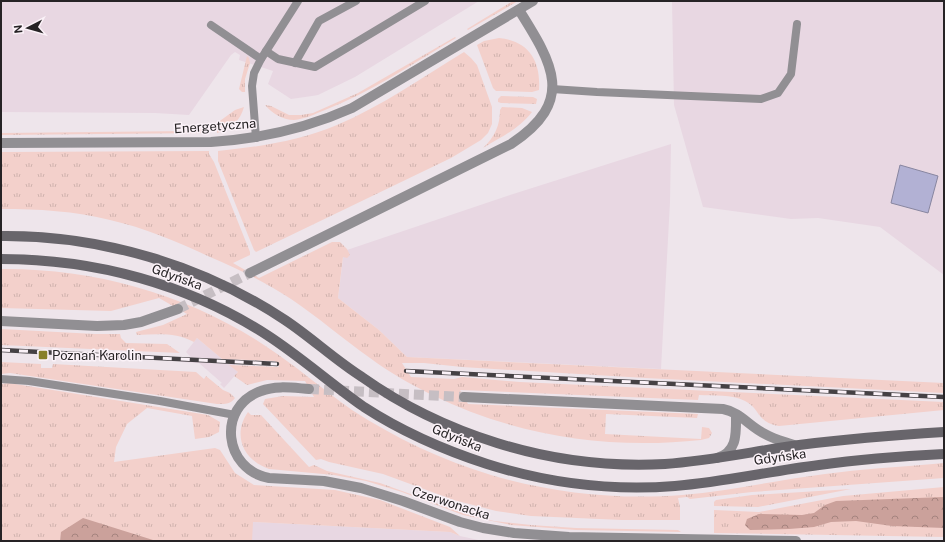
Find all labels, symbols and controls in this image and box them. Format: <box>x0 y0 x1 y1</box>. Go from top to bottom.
north arrow <box>8 8 48 48</box>
text: N <box>12 24 24 34</box>
street label: Energetyczna <box>173 116 257 136</box>
street label: Gdyńska <box>150 261 204 293</box>
place label: Poznań Karolin <box>52 348 142 363</box>
marker: Poznań Karolin <box>37 349 49 361</box>
street label: Gdyńska <box>430 421 484 455</box>
street label: Gdyńska <box>753 446 807 468</box>
street label: Czerwonacka <box>410 483 492 523</box>

